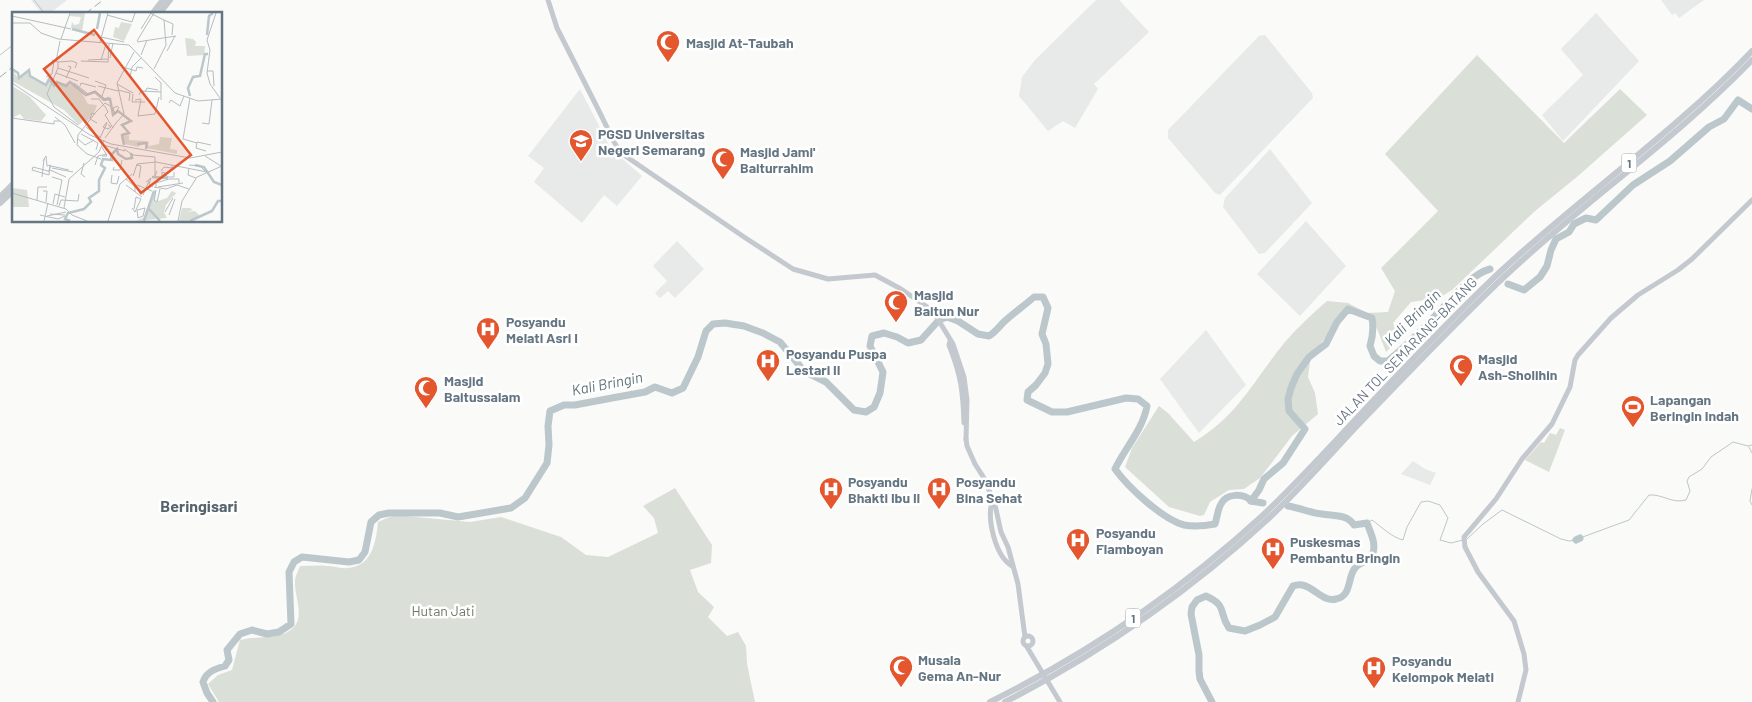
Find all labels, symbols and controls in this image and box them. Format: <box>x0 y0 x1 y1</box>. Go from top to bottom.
inset map <box>12 12 222 222</box>
mosque icon: Masjid At-Taubah <box>655 29 681 63</box>
place label: Masjid At-Taubah <box>686 34 794 51</box>
place label: PGSD Universitas Negeri Semarang <box>598 125 705 158</box>
school or university icon: PGSD Universitas Negeri Semarang <box>568 128 594 162</box>
place label: Masjid Jami' Baiturrahim <box>740 143 816 176</box>
mosque icon: Masjid Jami' Baiturrahim <box>710 146 736 180</box>
road number: 1 <box>1622 154 1636 172</box>
street label: JALAN TOL SEMARANG–BATANG <box>1330 273 1480 429</box>
water label: Kali Bringin <box>1380 285 1444 349</box>
place label: Masjid Baitun Nur <box>914 286 980 319</box>
mosque icon: Masjid Baitun Nur <box>883 289 909 323</box>
place label: Posyandu Melati Asri I <box>506 313 578 346</box>
hospital icon: Posyandu Melati Asri I <box>475 316 501 350</box>
place label: Posyandu Puspa Lestari II <box>786 345 887 378</box>
hospital icon: Posyandu Puspa Lestari II <box>755 348 781 382</box>
place label: Masjid Ash-Sholihin <box>1478 350 1557 383</box>
mosque icon: Masjid Ash-Sholihin <box>1448 353 1474 387</box>
water label: Kali Bringin <box>570 367 644 399</box>
place label: Masjid Baitussalam <box>444 372 521 405</box>
mosque icon: Masjid Baitussalam <box>413 375 439 409</box>
place label: Lapangan Beringin Indah <box>1650 391 1739 424</box>
sports icon: Lapangan Beringin Indah <box>1620 394 1646 428</box>
place label: Posyandu Bhakti Ibu II <box>848 473 920 506</box>
place label: Posyandu Bina Sehat <box>956 473 1022 506</box>
hospital icon: Posyandu Bhakti Ibu II <box>818 476 844 510</box>
hospital icon: Posyandu Bina Sehat <box>926 476 952 510</box>
district label: Beringisari <box>160 496 238 515</box>
place label: Posyandu Flamboyan <box>1096 524 1163 557</box>
hospital icon: Posyandu Flamboyan <box>1065 527 1091 561</box>
place label: Puskesmas Pembantu Bringin <box>1290 533 1400 566</box>
hospital icon: Puskesmas Pembantu Bringin <box>1260 536 1286 570</box>
park label: Hutan Jati <box>411 602 475 619</box>
road number: 1 <box>1126 608 1140 628</box>
place label: Musala Gema An-Nur <box>918 651 1002 684</box>
place label: Posyandu Kelompok Melati <box>1392 652 1494 685</box>
mosque icon: Musala Gema An-Nur <box>888 654 914 688</box>
hospital icon: Posyandu Kelompok Melati <box>1361 655 1387 689</box>

